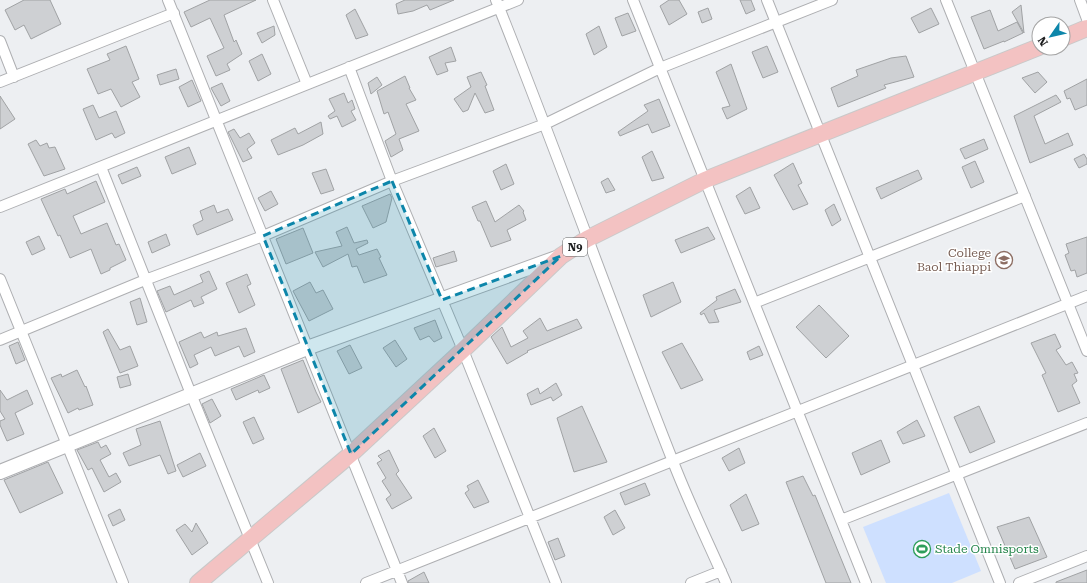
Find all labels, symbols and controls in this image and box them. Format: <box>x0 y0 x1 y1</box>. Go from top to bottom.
north arrow <box>1031 16 1071 56</box>
text: N <box>1035 34 1051 48</box>
road number: N9 <box>563 238 587 256</box>
place label: College Baol Thiappi <box>917 246 991 274</box>
school or university icon: College Baol Thiappi <box>994 250 1014 270</box>
sports icon: Stade Omnisports <box>912 539 932 559</box>
place label: Stade Omnisports <box>935 542 1039 556</box>

